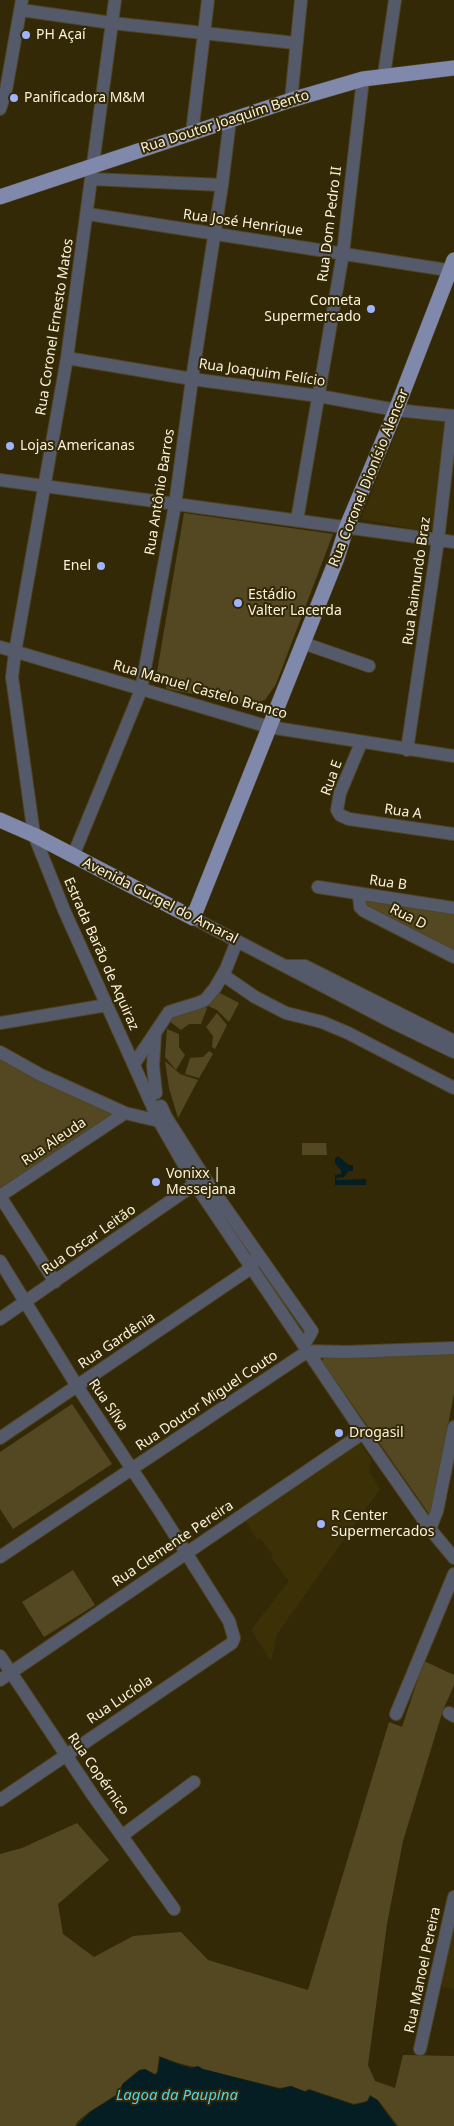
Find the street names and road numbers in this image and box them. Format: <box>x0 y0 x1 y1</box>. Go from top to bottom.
street label: Rua Doutor Joaquim Bento <box>139 87 311 157</box>
street label: Rua Dom Pedro II <box>315 165 345 283</box>
street label: Rua José Henrique <box>182 206 304 240</box>
street label: Rua Coronel Ernesto Matos <box>33 237 77 417</box>
street label: Rua Joaquim Felício <box>198 356 326 390</box>
street label: Rua Coronel Dionísio Alencar <box>326 387 412 569</box>
street label: Rua Antônio Barros <box>142 428 178 556</box>
street label: Rua Raimundo Braz <box>400 516 434 646</box>
street label: Rua Manuel Castelo Branco <box>111 657 289 723</box>
street label: Rua E <box>318 758 346 798</box>
street label: Rua A <box>383 801 423 823</box>
street label: Avenida Gurgel do Amaral <box>79 854 241 948</box>
street label: Rua B <box>368 872 408 894</box>
street label: Estrada Barão de Aquiraz <box>60 875 142 1033</box>
street label: Rua D <box>387 901 429 933</box>
street label: Rua Aleuda <box>18 1114 90 1170</box>
street label: Rua Oscar Leitão <box>39 1201 139 1279</box>
street label: Rua Gardênia <box>75 1309 159 1373</box>
street label: Rua Doutor Miguel Couto <box>133 1347 281 1455</box>
street label: Rua Sílva <box>85 1376 131 1434</box>
street label: Rua Clemente Pereira <box>109 1497 237 1591</box>
street label: Rua Lucíola <box>84 1672 156 1728</box>
street label: Rua Copérnico <box>64 1730 132 1818</box>
street label: Rua Manoel Pereira <box>401 1905 445 2035</box>

